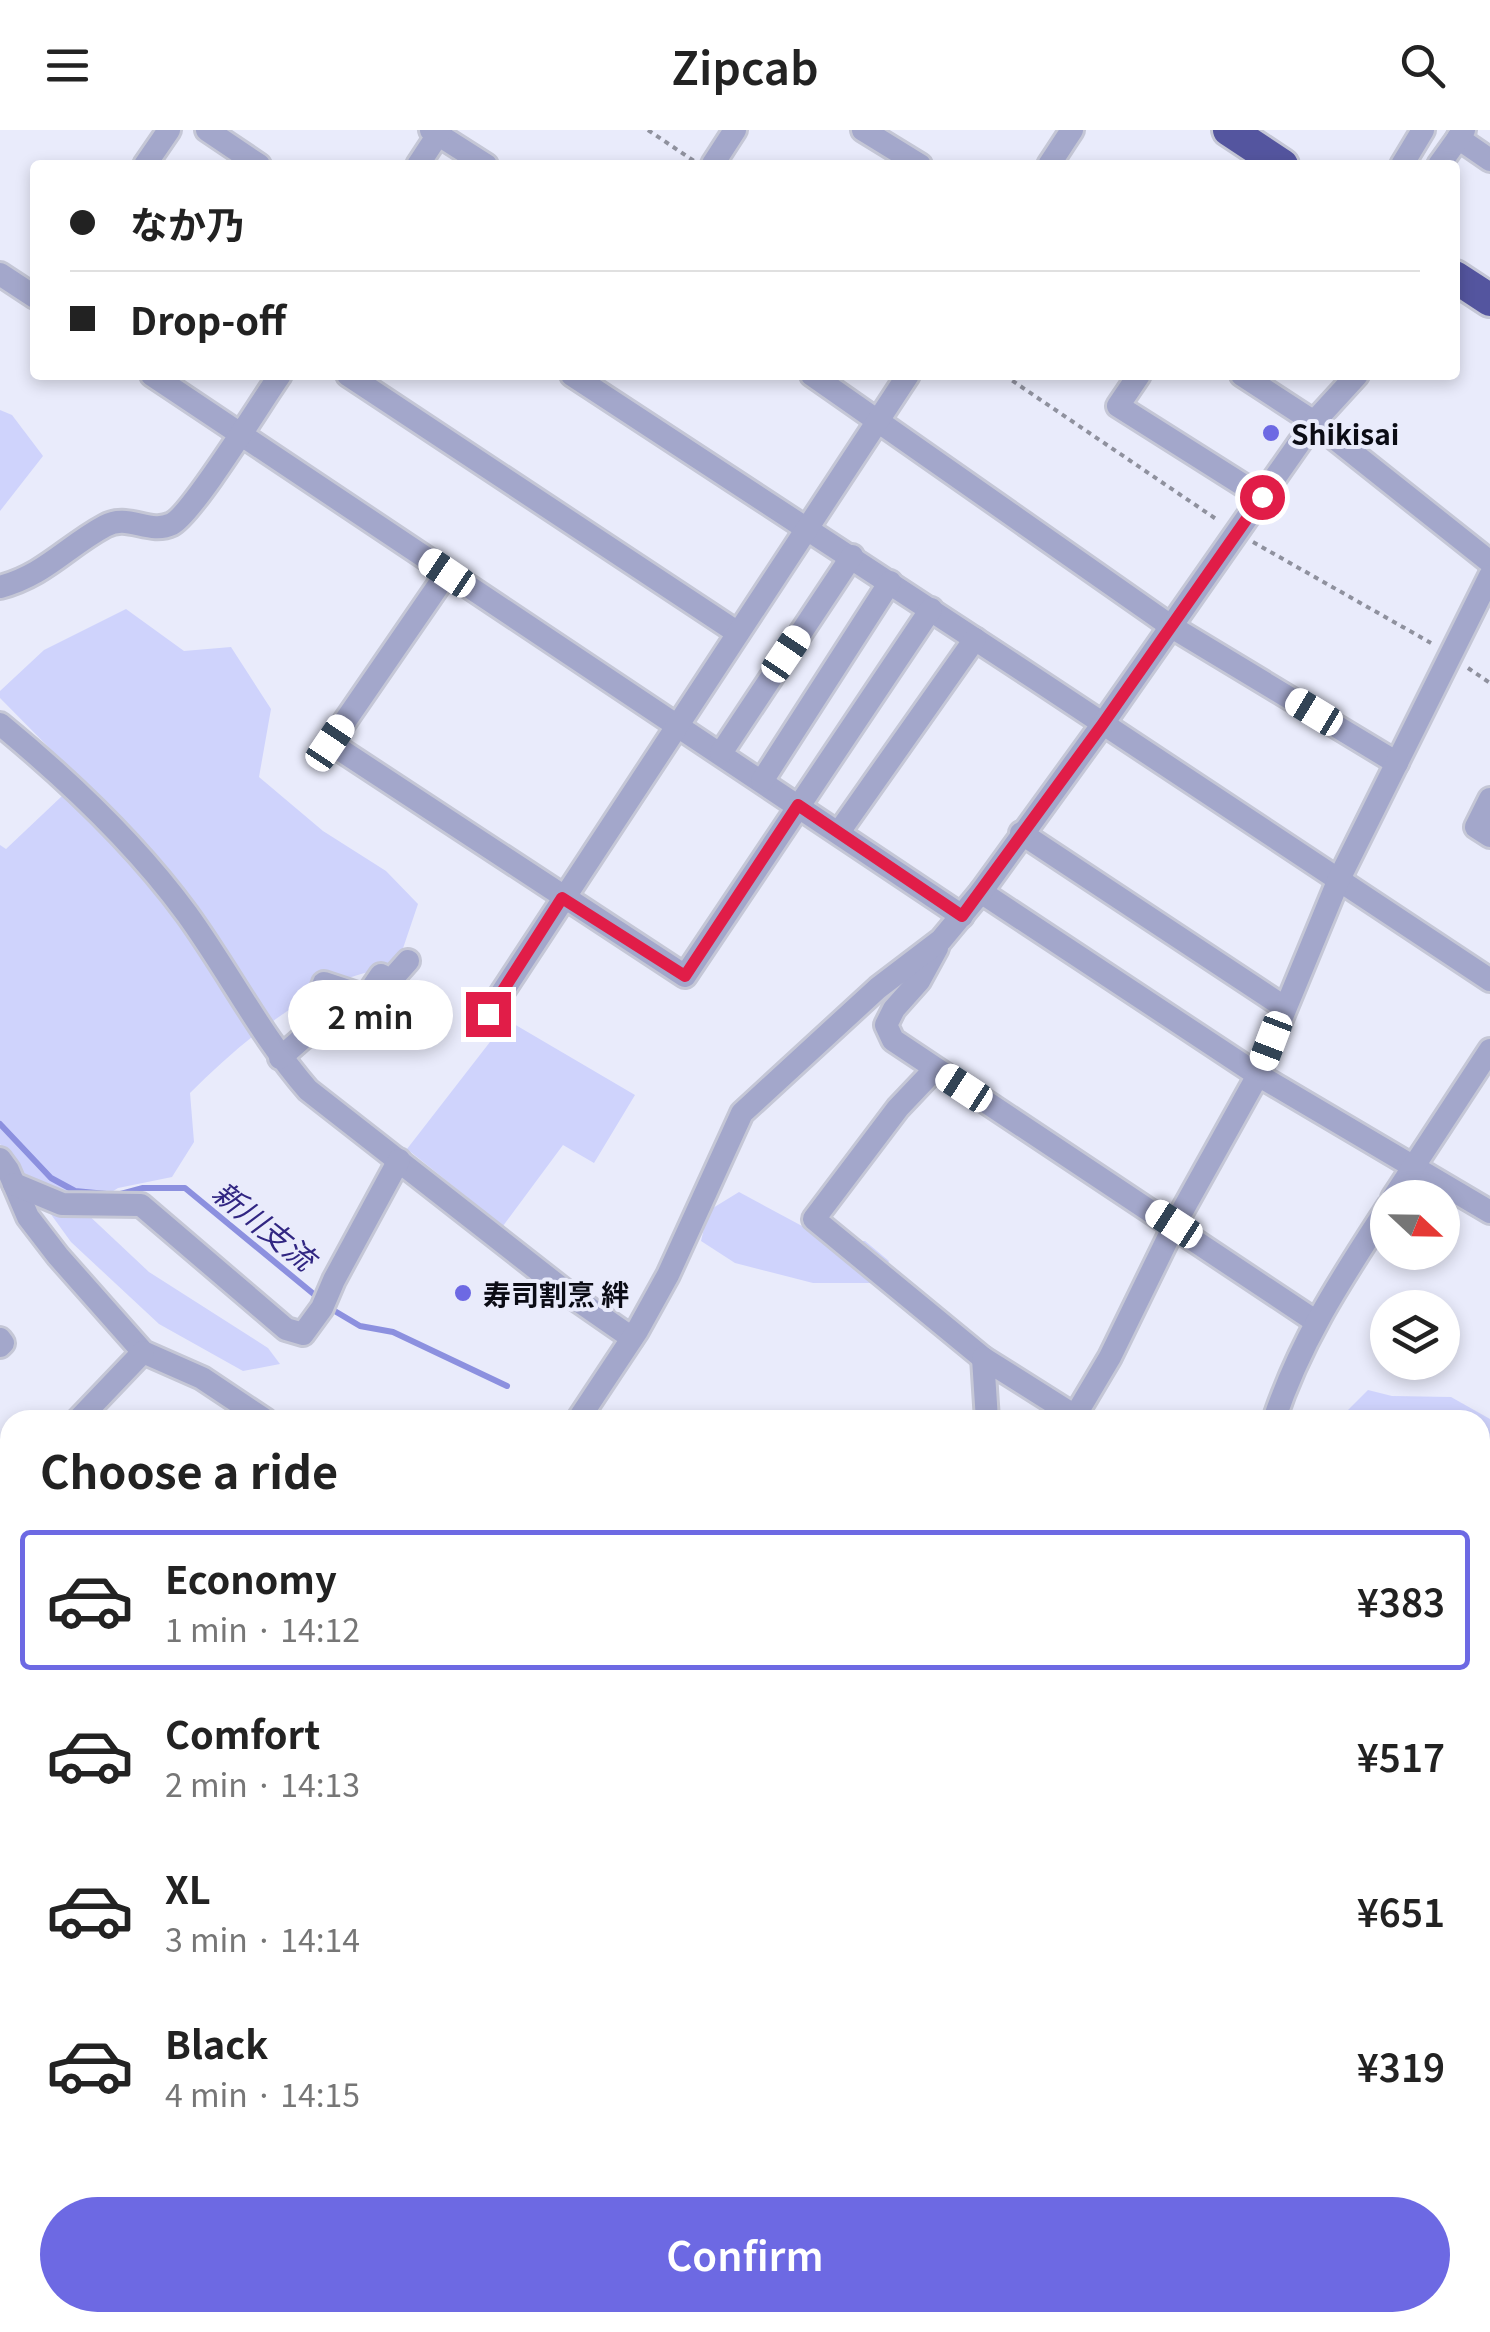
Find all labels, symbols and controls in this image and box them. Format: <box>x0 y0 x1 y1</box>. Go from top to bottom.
text: Zipcab <box>671 33 819 98</box>
icon: menu <box>40 38 95 93</box>
icon: search <box>1395 38 1450 93</box>
text: なか乃 <box>130 195 244 250</box>
text: Drop-off <box>130 291 286 346</box>
place label: Shikisai <box>1291 413 1399 453</box>
marker: Shikisai <box>1260 422 1282 444</box>
route start <box>1240 475 1285 520</box>
car <box>414 544 480 602</box>
car <box>757 621 815 687</box>
car <box>1281 684 1347 740</box>
car <box>301 710 359 776</box>
callout: 2 min <box>288 979 453 1049</box>
text: 2 min <box>328 992 413 1038</box>
route end <box>466 992 511 1037</box>
car <box>1246 1008 1296 1074</box>
car <box>931 1059 997 1117</box>
water label: 新川支流 <box>205 1169 329 1281</box>
north arrow <box>1370 1180 1460 1270</box>
map controls <box>1370 1180 1460 1380</box>
car <box>1141 1195 1207 1253</box>
place label: 寿司割烹 絆 <box>483 1273 629 1313</box>
marker: 寿司割烹 絆 <box>452 1282 474 1304</box>
button: layers <box>1370 1290 1460 1380</box>
text: Choose a ride <box>40 1437 338 1502</box>
text: Economy <box>165 1550 337 1605</box>
icon: car <box>45 1555 135 1645</box>
text: ¥383 <box>1357 1573 1445 1628</box>
text: 1 min · 14:12 <box>165 1605 360 1651</box>
text: Comfort <box>165 1705 320 1760</box>
icon: car <box>45 1710 135 1800</box>
text: ¥517 <box>1357 1728 1445 1783</box>
text: 2 min · 14:13 <box>165 1760 360 1806</box>
text: XL <box>165 1860 211 1915</box>
icon: car <box>45 1865 135 1955</box>
text: ¥651 <box>1357 1883 1445 1938</box>
text: 3 min · 14:14 <box>165 1915 360 1961</box>
text: Black <box>165 2015 268 2070</box>
icon: car <box>45 2020 135 2110</box>
text: ¥319 <box>1357 2038 1445 2093</box>
text: 4 min · 14:15 <box>165 2070 360 2116</box>
button: Confirm <box>40 2197 1450 2312</box>

